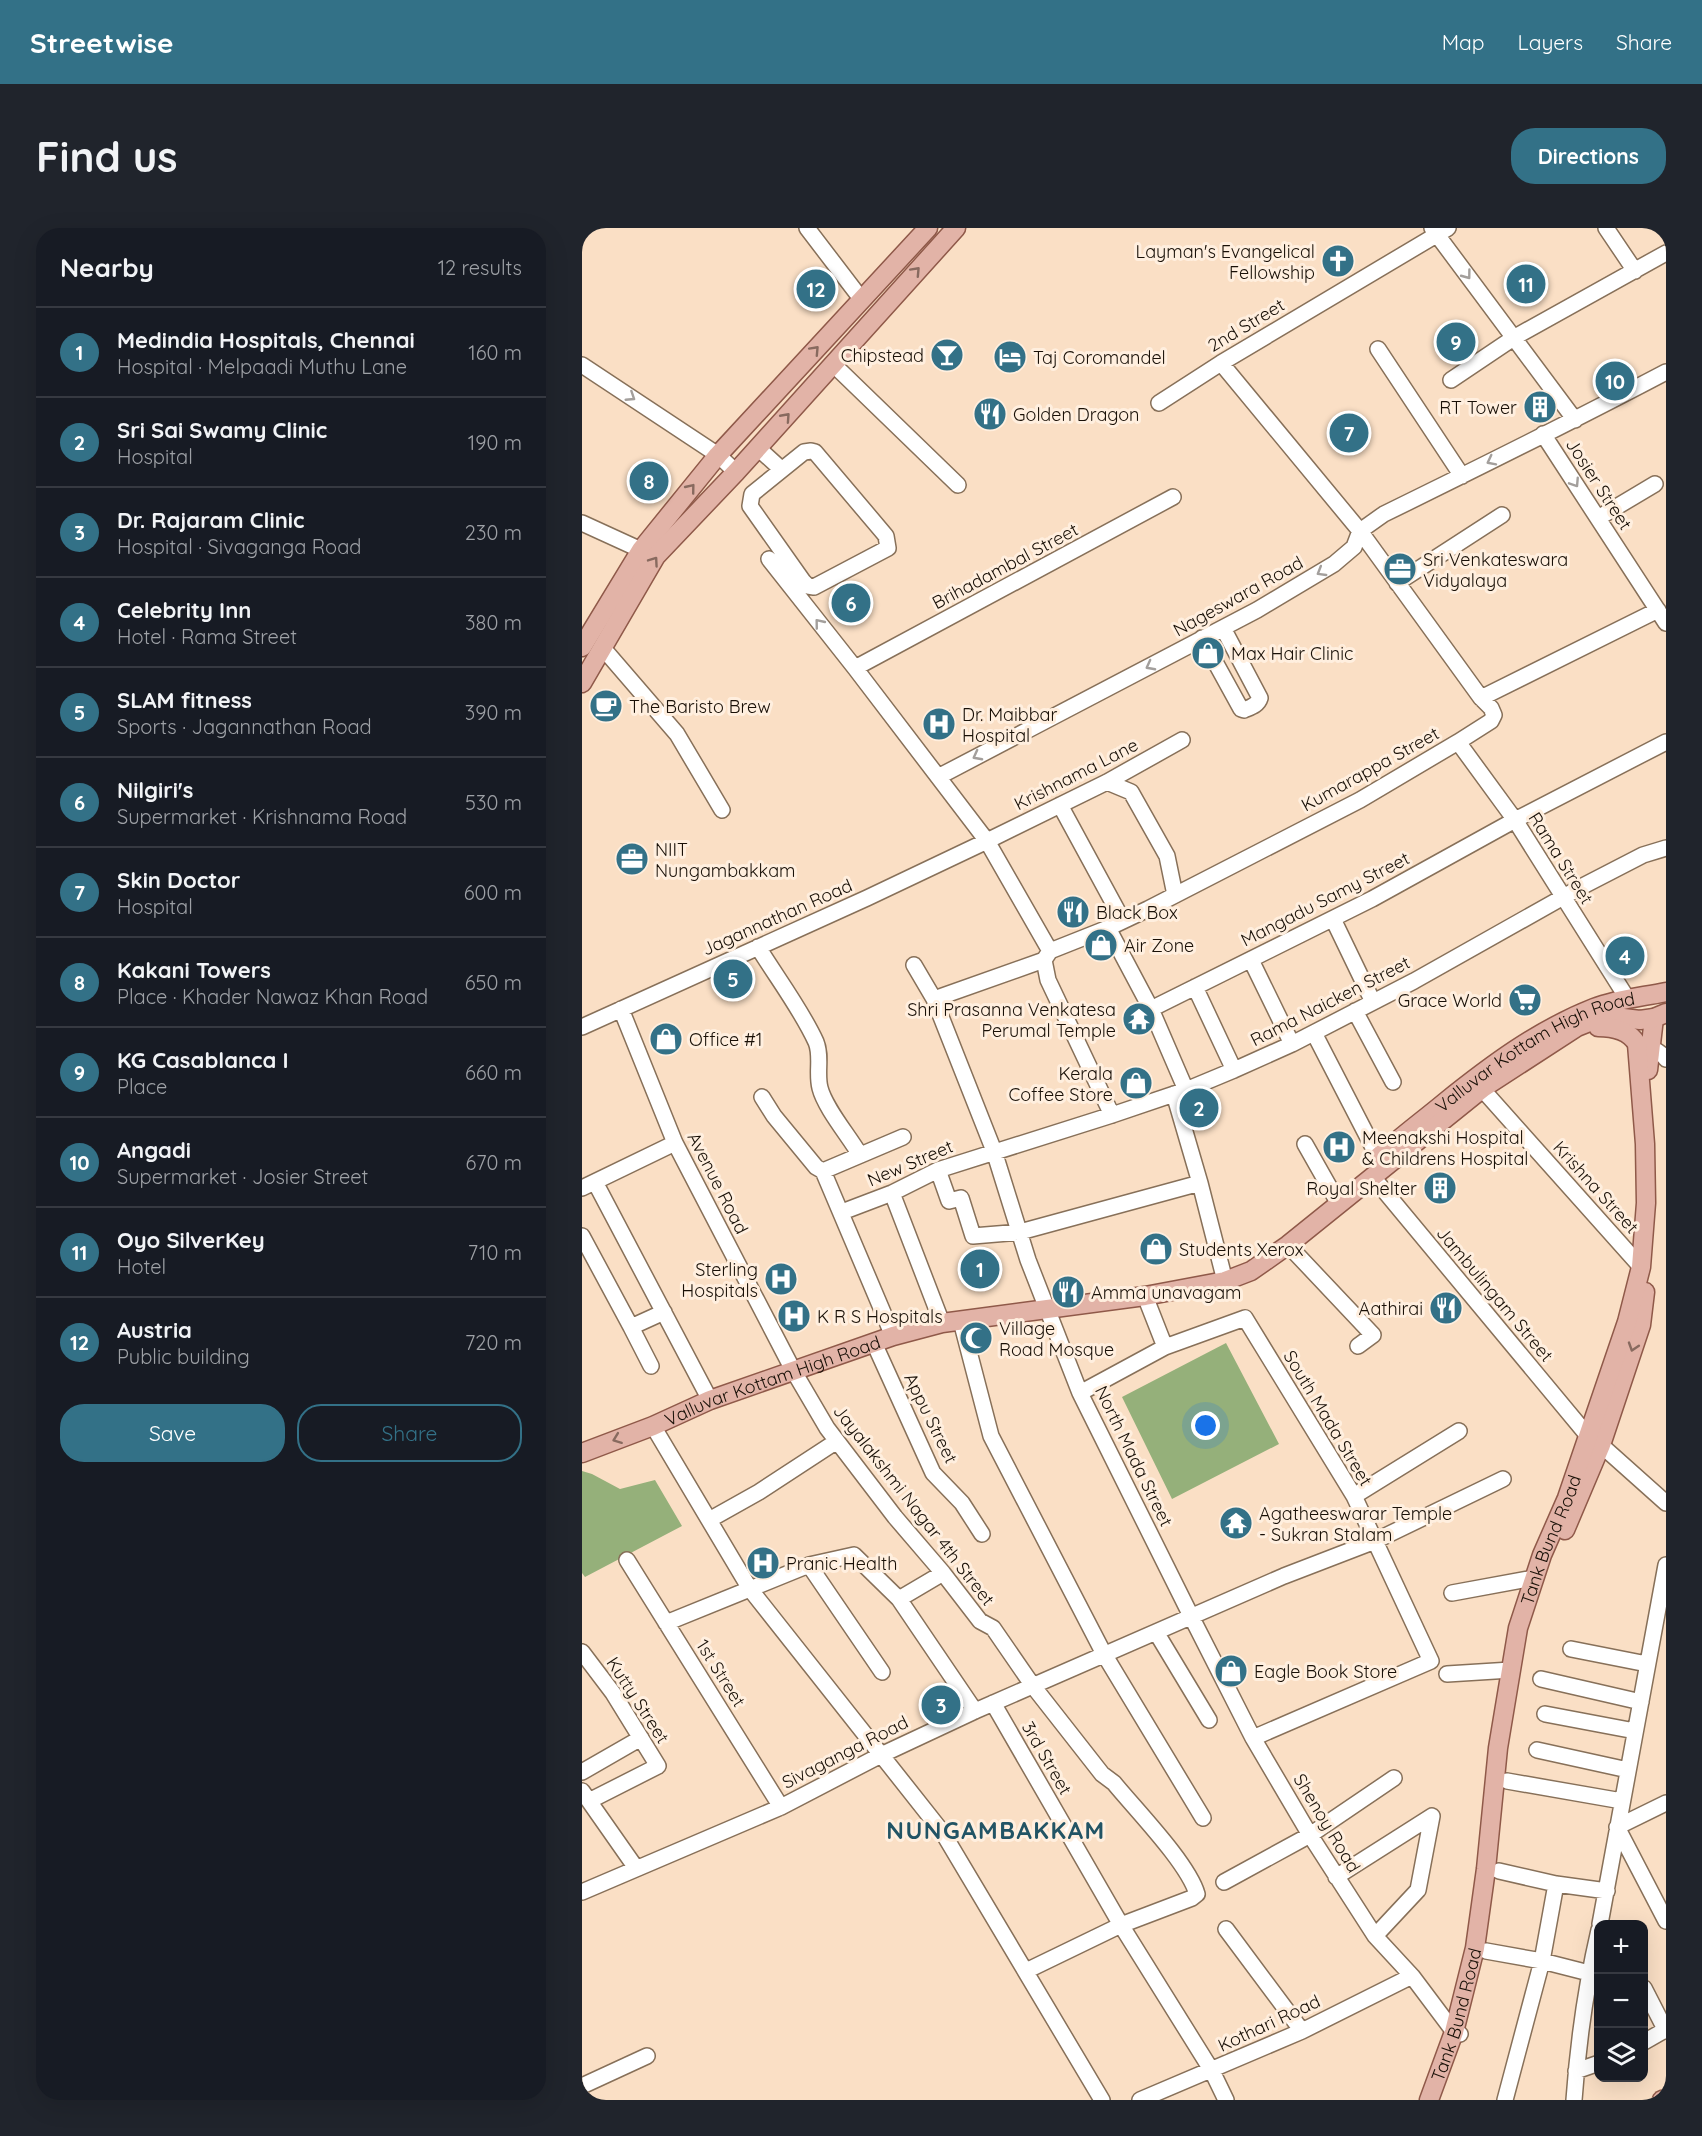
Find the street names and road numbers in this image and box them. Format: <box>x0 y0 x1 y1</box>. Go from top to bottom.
street label: 2nd Street <box>1203 293 1289 357</box>
street label: Josier Street <box>1561 434 1637 534</box>
street label: Brihadambal Street <box>928 518 1082 614</box>
street label: Nageswara Road <box>1169 551 1307 641</box>
street label: Kumarappa Street <box>1297 722 1443 816</box>
street label: Krishnama Lane <box>1010 733 1142 815</box>
street label: Rama Street <box>1524 808 1598 908</box>
street label: Mangadu Samy Street <box>1237 846 1413 952</box>
street label: Jagannathan Road <box>698 874 856 960</box>
street label: Rama Naicken Street <box>1246 951 1414 1051</box>
street label: Valluvar Kottam High Road <box>1430 986 1637 1117</box>
street label: Avenue Road <box>683 1128 753 1238</box>
street label: New Street <box>864 1135 956 1191</box>
street label: Krishna Street <box>1548 1136 1644 1238</box>
street label: Jambulingam Street <box>1432 1222 1558 1366</box>
street label: Valluvar Kottam High Road <box>661 1330 883 1431</box>
street label: South Mada Street <box>1278 1346 1378 1490</box>
street label: Appu Street <box>899 1369 963 1467</box>
street label: North Mada Street <box>1090 1382 1178 1530</box>
street label: Jayalakshmi Nagar 4th Street <box>828 1400 1000 1610</box>
street label: Tank Bund Road <box>1515 1472 1586 1608</box>
street label: 1st Street <box>691 1635 751 1711</box>
street label: Kutty Street <box>601 1652 675 1748</box>
street label: Sivaganga Road <box>778 1710 912 1794</box>
street label: 3rd Street <box>1017 1717 1077 1799</box>
street label: Shenoy Road <box>1288 1769 1366 1877</box>
street label: Tank Bund Road <box>1425 1945 1486 2084</box>
street label: Kothari Road <box>1214 1989 1324 2057</box>

